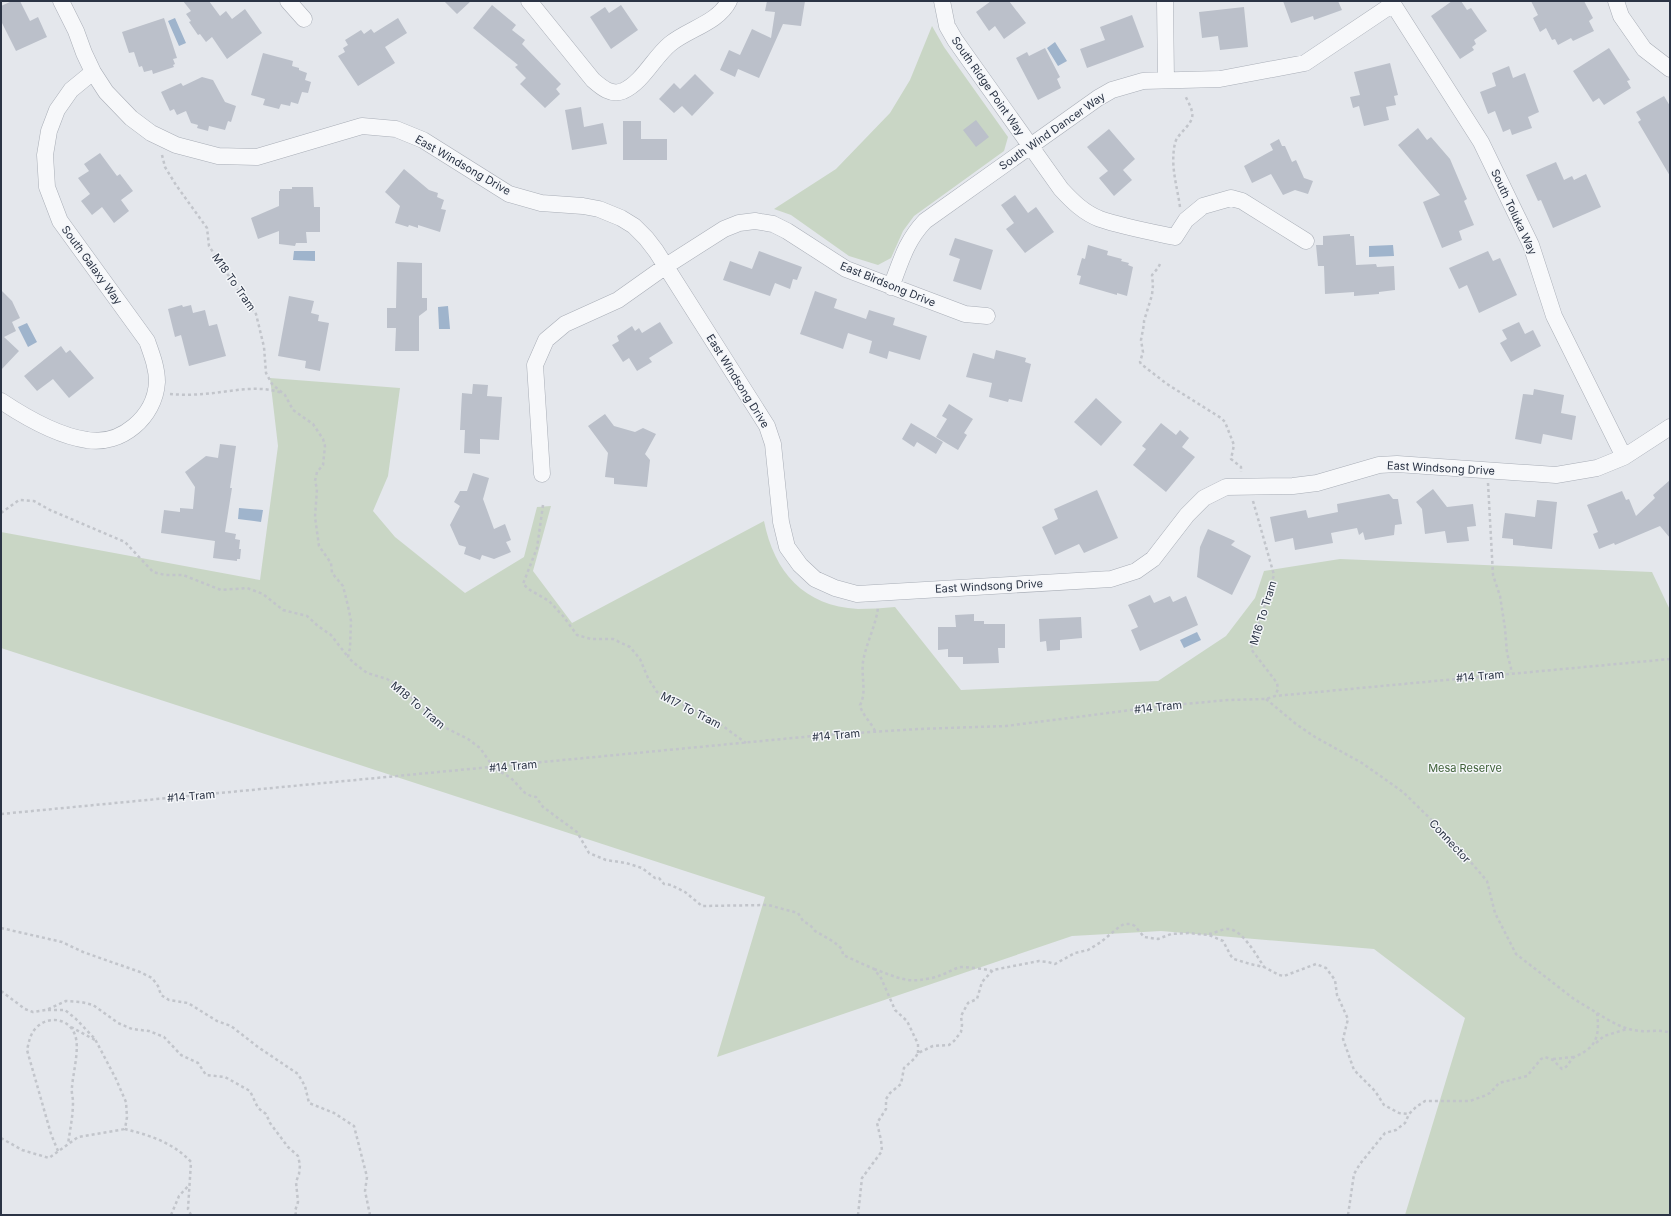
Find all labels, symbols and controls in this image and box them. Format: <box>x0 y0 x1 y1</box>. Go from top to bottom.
street label: South Ridge Point Way <box>948 34 1028 138</box>
street label: South Wind Dancer Way <box>996 89 1108 173</box>
street label: East Windsong Drive <box>413 132 513 198</box>
street label: South Toluka Way <box>1488 167 1540 257</box>
street label: South Galaxy Way <box>59 223 125 307</box>
street label: M18 To Tram <box>209 251 259 313</box>
street label: East Birdsong Drive <box>838 258 938 310</box>
street label: East Windsong Drive <box>703 331 773 431</box>
street label: East Windsong Drive <box>1387 458 1495 478</box>
street label: East Windsong Drive <box>935 576 1043 596</box>
street label: M16 To Tram <box>1247 579 1279 647</box>
street label: #14 Tram <box>1455 667 1505 685</box>
street label: M18 To Tram <box>388 678 448 732</box>
street label: M17 To Tram <box>658 689 724 731</box>
street label: #14 Tram <box>1133 698 1183 716</box>
street label: #14 Tram <box>811 726 861 744</box>
street label: #14 Tram <box>488 757 538 775</box>
park label: Mesa Reserve <box>1428 761 1502 775</box>
street label: #14 Tram <box>166 787 216 805</box>
street label: Connector <box>1426 816 1474 866</box>

